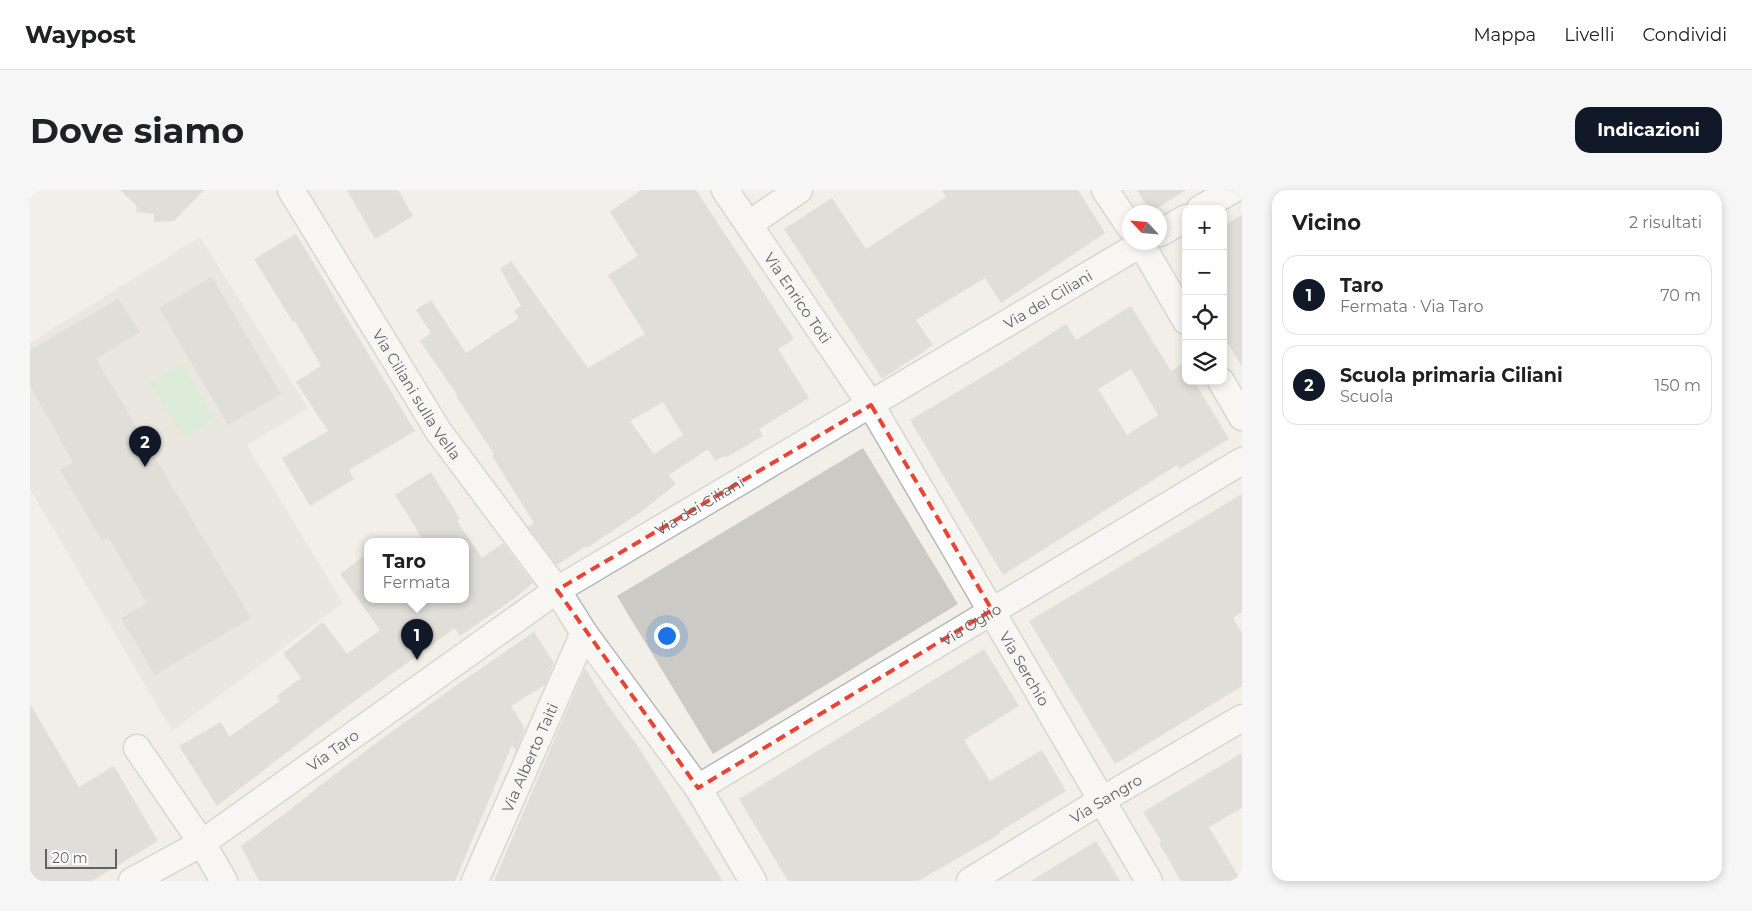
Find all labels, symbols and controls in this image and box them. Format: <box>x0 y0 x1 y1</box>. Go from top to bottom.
text: Waypost <box>25 20 136 49</box>
text: Mappa <box>1473 24 1536 46</box>
text: Livelli <box>1564 24 1615 46</box>
text: Condividi <box>1643 24 1727 46</box>
button: Indicazioni <box>1575 107 1722 153</box>
text: Dove siamo <box>30 109 244 152</box>
north arrow <box>1122 205 1167 250</box>
map controls <box>1182 205 1227 385</box>
button: + <box>1182 205 1227 250</box>
text: Vicino <box>1292 210 1361 235</box>
text: 2 risultati <box>1629 213 1702 232</box>
street label: Via Enrico Toti <box>760 248 836 347</box>
button: − <box>1182 250 1227 295</box>
street label: Via dei Ciliani <box>1000 265 1096 333</box>
text: Taro <box>1340 274 1383 297</box>
text: 1 <box>1306 286 1312 305</box>
text: 70 m <box>1660 286 1701 305</box>
button: locate <box>1182 295 1227 340</box>
text: Fermata · Via Taro <box>1340 297 1483 316</box>
street label: Via Ciliani sulla Vella <box>369 325 466 463</box>
button: layers <box>1182 340 1227 385</box>
text: Scuola primaria Ciliani <box>1340 364 1563 387</box>
text: 2 <box>1304 376 1314 395</box>
text: 150 m <box>1654 376 1701 395</box>
text: Scuola <box>1340 387 1393 406</box>
pin: 2 <box>129 426 161 467</box>
street label: Via dei Ciliani <box>651 472 747 539</box>
popup <box>364 538 469 603</box>
text: Taro <box>383 550 426 573</box>
text: Fermata <box>383 573 450 592</box>
street label: Via Oglio <box>937 599 1004 650</box>
pin: 1 <box>401 619 433 660</box>
your location <box>654 623 680 649</box>
street label: Via Serchio <box>996 628 1054 709</box>
street label: Via Alberto Taiti <box>497 700 562 815</box>
street label: Via Taro <box>303 725 362 775</box>
street label: Via Sangro <box>1066 769 1145 827</box>
scale bar <box>45 846 118 869</box>
text: 20 m <box>52 849 88 867</box>

